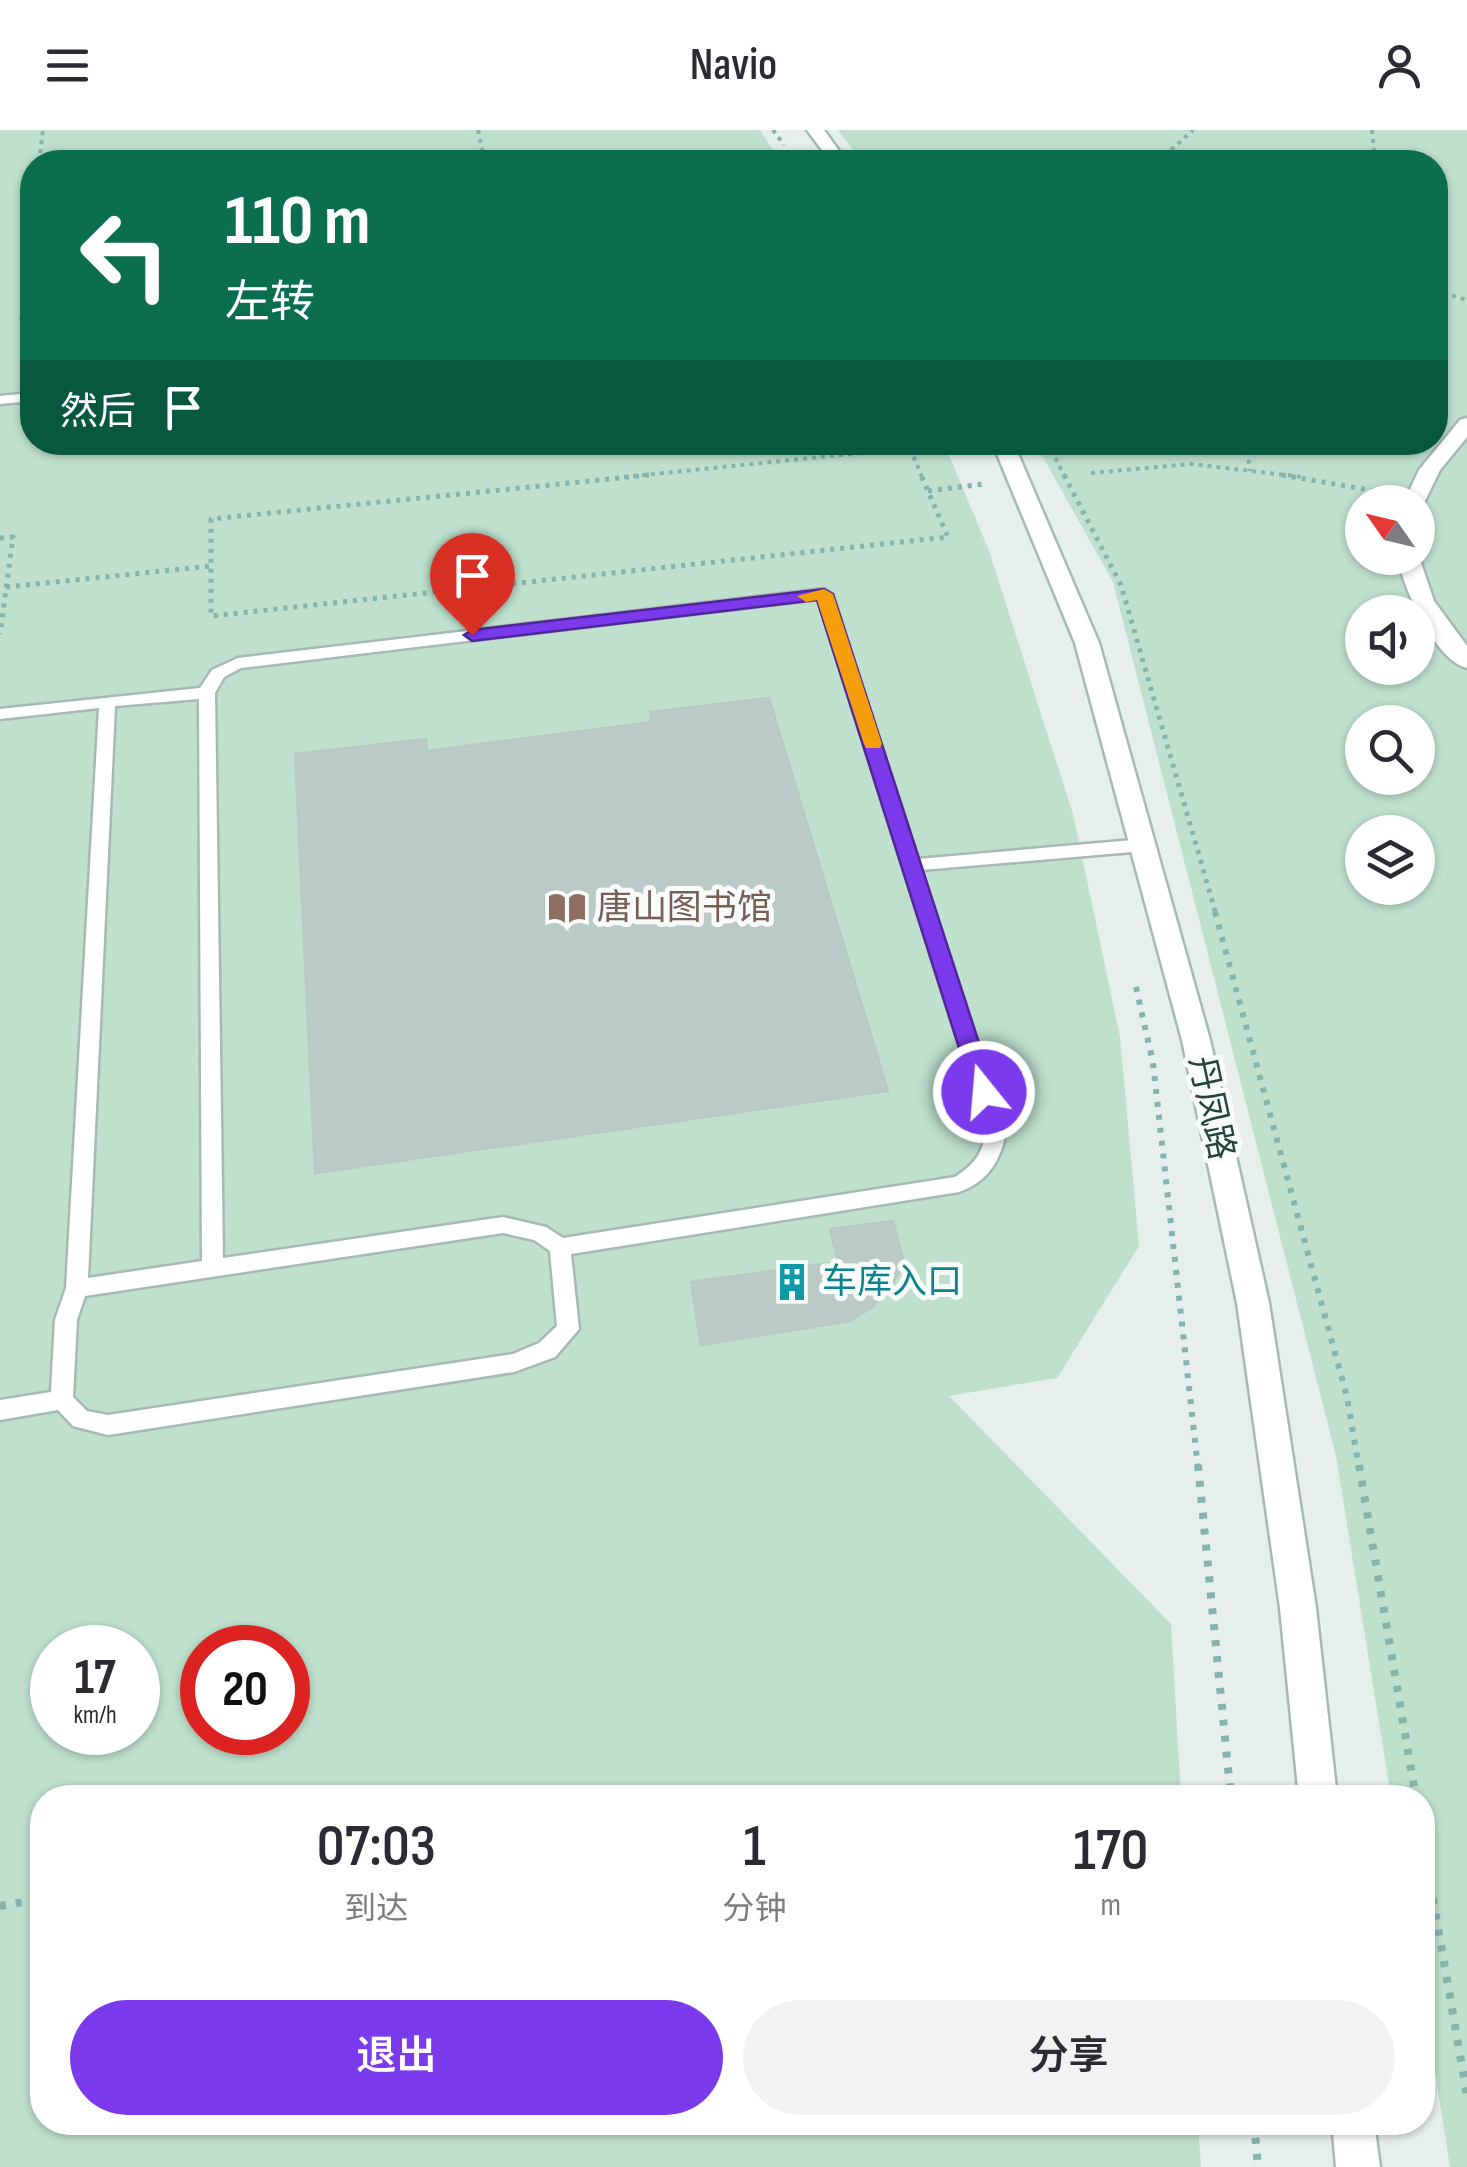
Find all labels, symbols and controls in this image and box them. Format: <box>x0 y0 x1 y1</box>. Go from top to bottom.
icon: menu <box>40 38 95 93</box>
text: Navio <box>690 38 777 93</box>
icon: person <box>1372 38 1427 93</box>
text: 110 m <box>225 180 371 264</box>
icon: left <box>60 190 190 320</box>
text: 左转 <box>225 276 315 331</box>
icon: arrive <box>156 380 211 435</box>
text: 然后 <box>60 390 136 435</box>
north arrow <box>1345 485 1435 575</box>
map controls <box>1345 485 1435 905</box>
pin <box>430 533 515 636</box>
icon: arrive <box>445 548 500 603</box>
button: sound <box>1345 595 1435 685</box>
button: search <box>1345 705 1435 795</box>
button: layers <box>1345 815 1435 905</box>
library icon: 唐山图书馆 <box>546 887 588 929</box>
place label: 唐山图书馆 <box>597 887 772 930</box>
position arrow <box>932 1040 1036 1144</box>
street label: 丹凤路 <box>1179 1052 1243 1164</box>
building icon: 车库入口 <box>771 1261 813 1303</box>
place label: 车库入口 <box>822 1261 962 1304</box>
speed limit sign: 20 <box>180 1625 310 1755</box>
text: 17 <box>74 1648 116 1708</box>
text: km/h <box>73 1700 117 1731</box>
text: 07:03 <box>317 1811 436 1883</box>
text: 1 <box>743 1811 766 1883</box>
text: 170 <box>1073 1815 1148 1887</box>
text: m <box>1100 1886 1121 1925</box>
text: 到达 <box>344 1890 408 1929</box>
text: 分钟 <box>723 1890 787 1929</box>
button: 退出 <box>70 2000 723 2115</box>
button: 分享 <box>743 2000 1395 2115</box>

